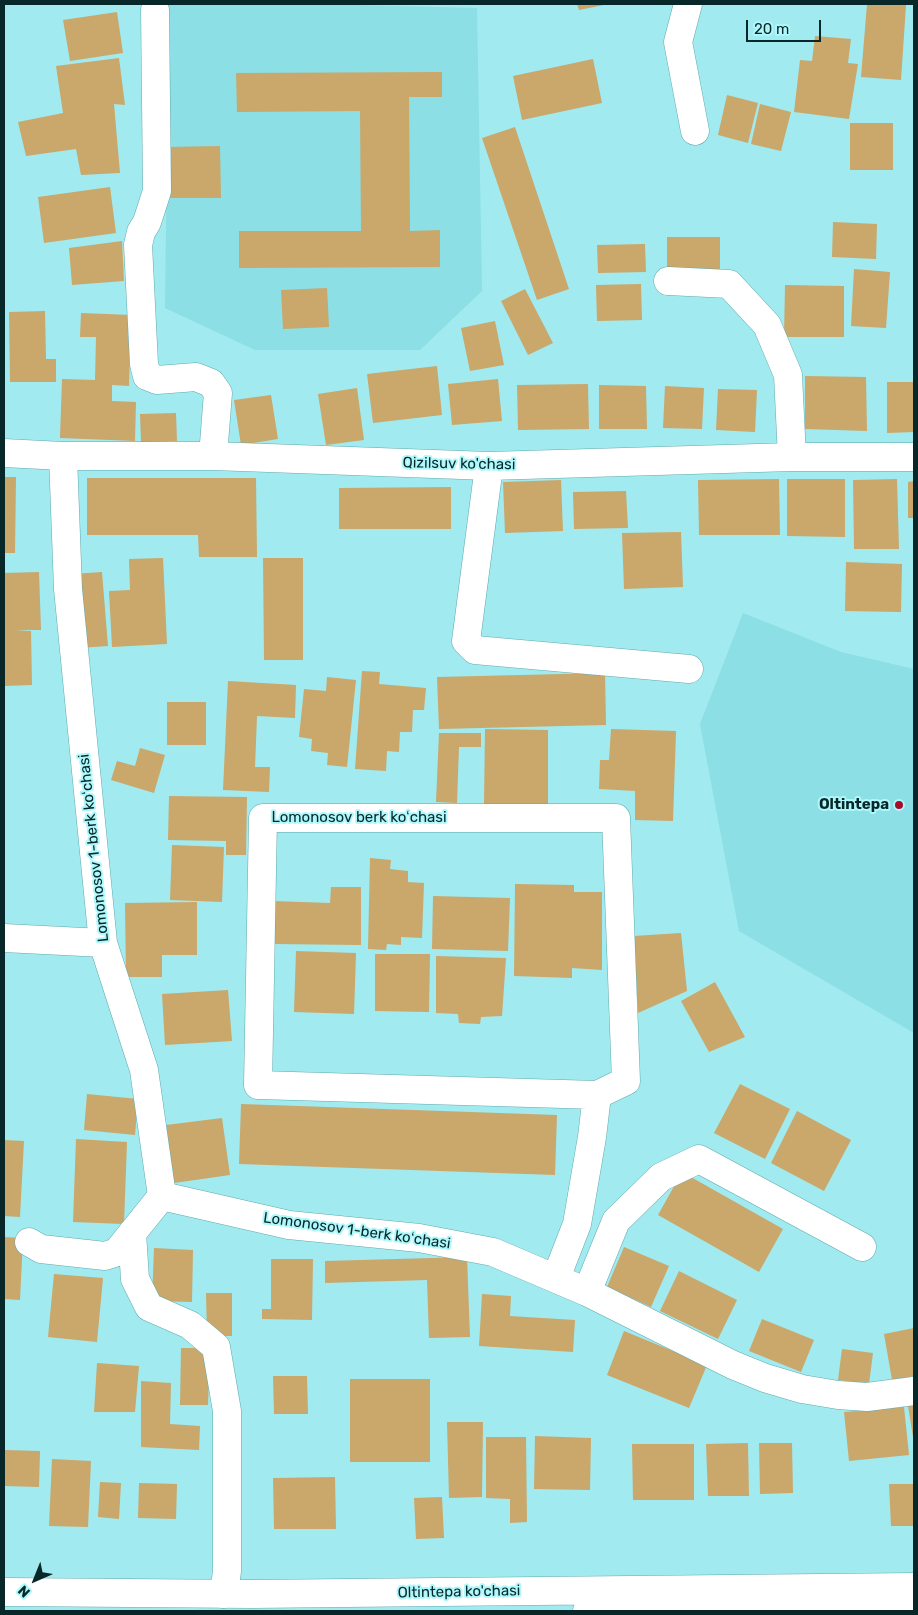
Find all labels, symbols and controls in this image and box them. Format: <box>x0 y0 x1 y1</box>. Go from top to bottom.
scale bar <box>748 10 823 42</box>
text: 20 m <box>754 20 789 38</box>
street label: Qizilsuv ko'chasi <box>403 454 515 474</box>
street label: Lomonosov 1-berk koʻchasi <box>75 753 113 943</box>
place label: Oltintepa <box>819 796 889 814</box>
marker: Oltintepa <box>893 799 905 811</box>
street label: Lomonosov berk koʻchasi <box>271 809 447 827</box>
street label: Lomonosov 1-berk koʻchasi <box>262 1209 452 1253</box>
north arrow <box>10 1555 60 1605</box>
text: N <box>15 1582 34 1601</box>
street label: Oltintepa ko'chasi <box>397 1582 521 1602</box>

